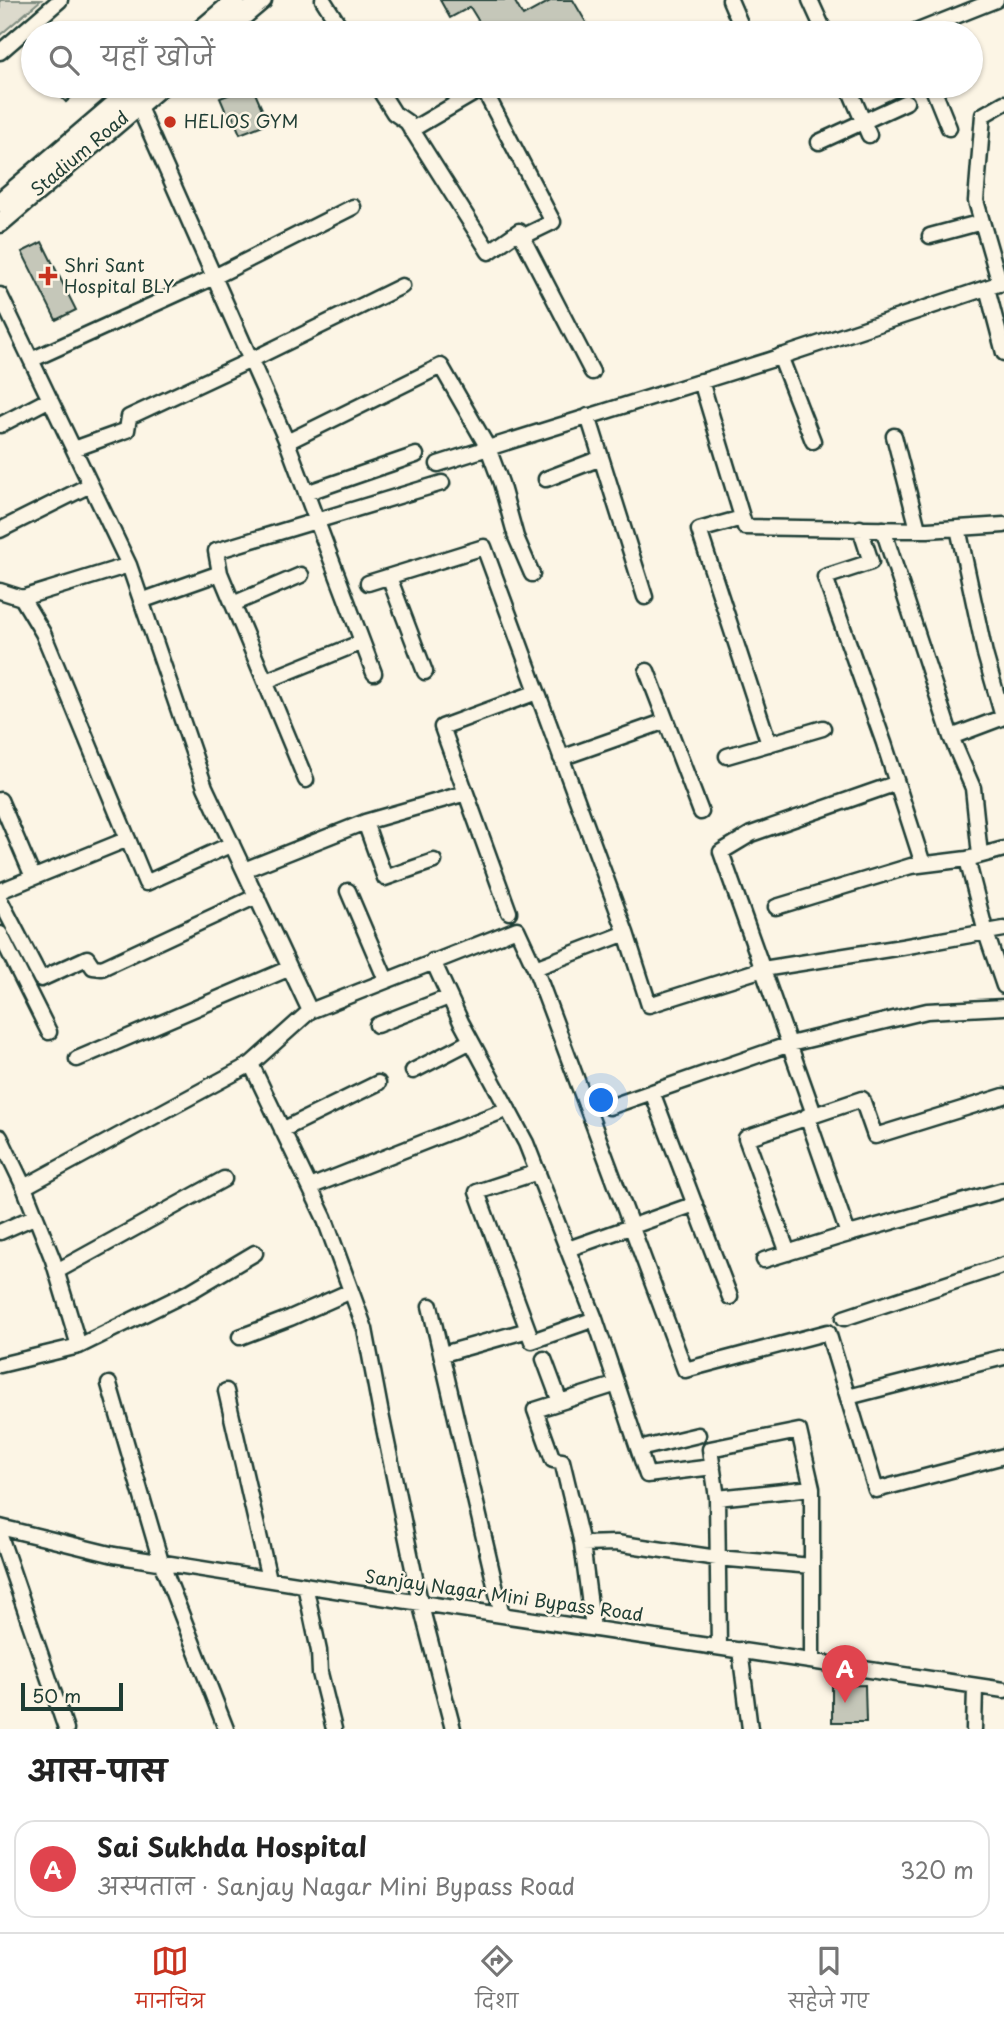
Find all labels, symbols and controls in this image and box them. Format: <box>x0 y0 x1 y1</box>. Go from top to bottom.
search box <box>21 21 983 98</box>
text: यहाँ खोजें <box>101 36 215 75</box>
icon: search <box>45 41 83 79</box>
street label: Stadium Road <box>24 104 134 202</box>
place label: HELIOS GYM <box>184 107 298 134</box>
marker: HELIOS GYM <box>162 114 178 130</box>
place label: Shri Sant Hospital BLY <box>64 251 175 299</box>
marker: Shri Sant Hospital BLY <box>38 266 58 286</box>
your location <box>584 1083 618 1117</box>
street label: Sanjay Nagar Mini Bypass Road <box>363 1562 645 1627</box>
pin: A <box>822 1645 868 1703</box>
scale bar <box>21 1680 122 1712</box>
text: 50 m <box>32 1681 81 1709</box>
text: आस-पास <box>28 1747 167 1792</box>
text: Sai Sukhda Hospital <box>97 1827 367 1866</box>
text: A <box>44 1852 62 1887</box>
text: 320 m <box>900 1852 974 1887</box>
text: अस्पताल · Sanjay Nagar Mini Bypass Road <box>97 1868 575 1903</box>
tab: मानचित्र <box>135 1942 205 2022</box>
tab: दिशा <box>475 1942 518 2022</box>
tab: सहेजे गए <box>789 1942 869 2022</box>

